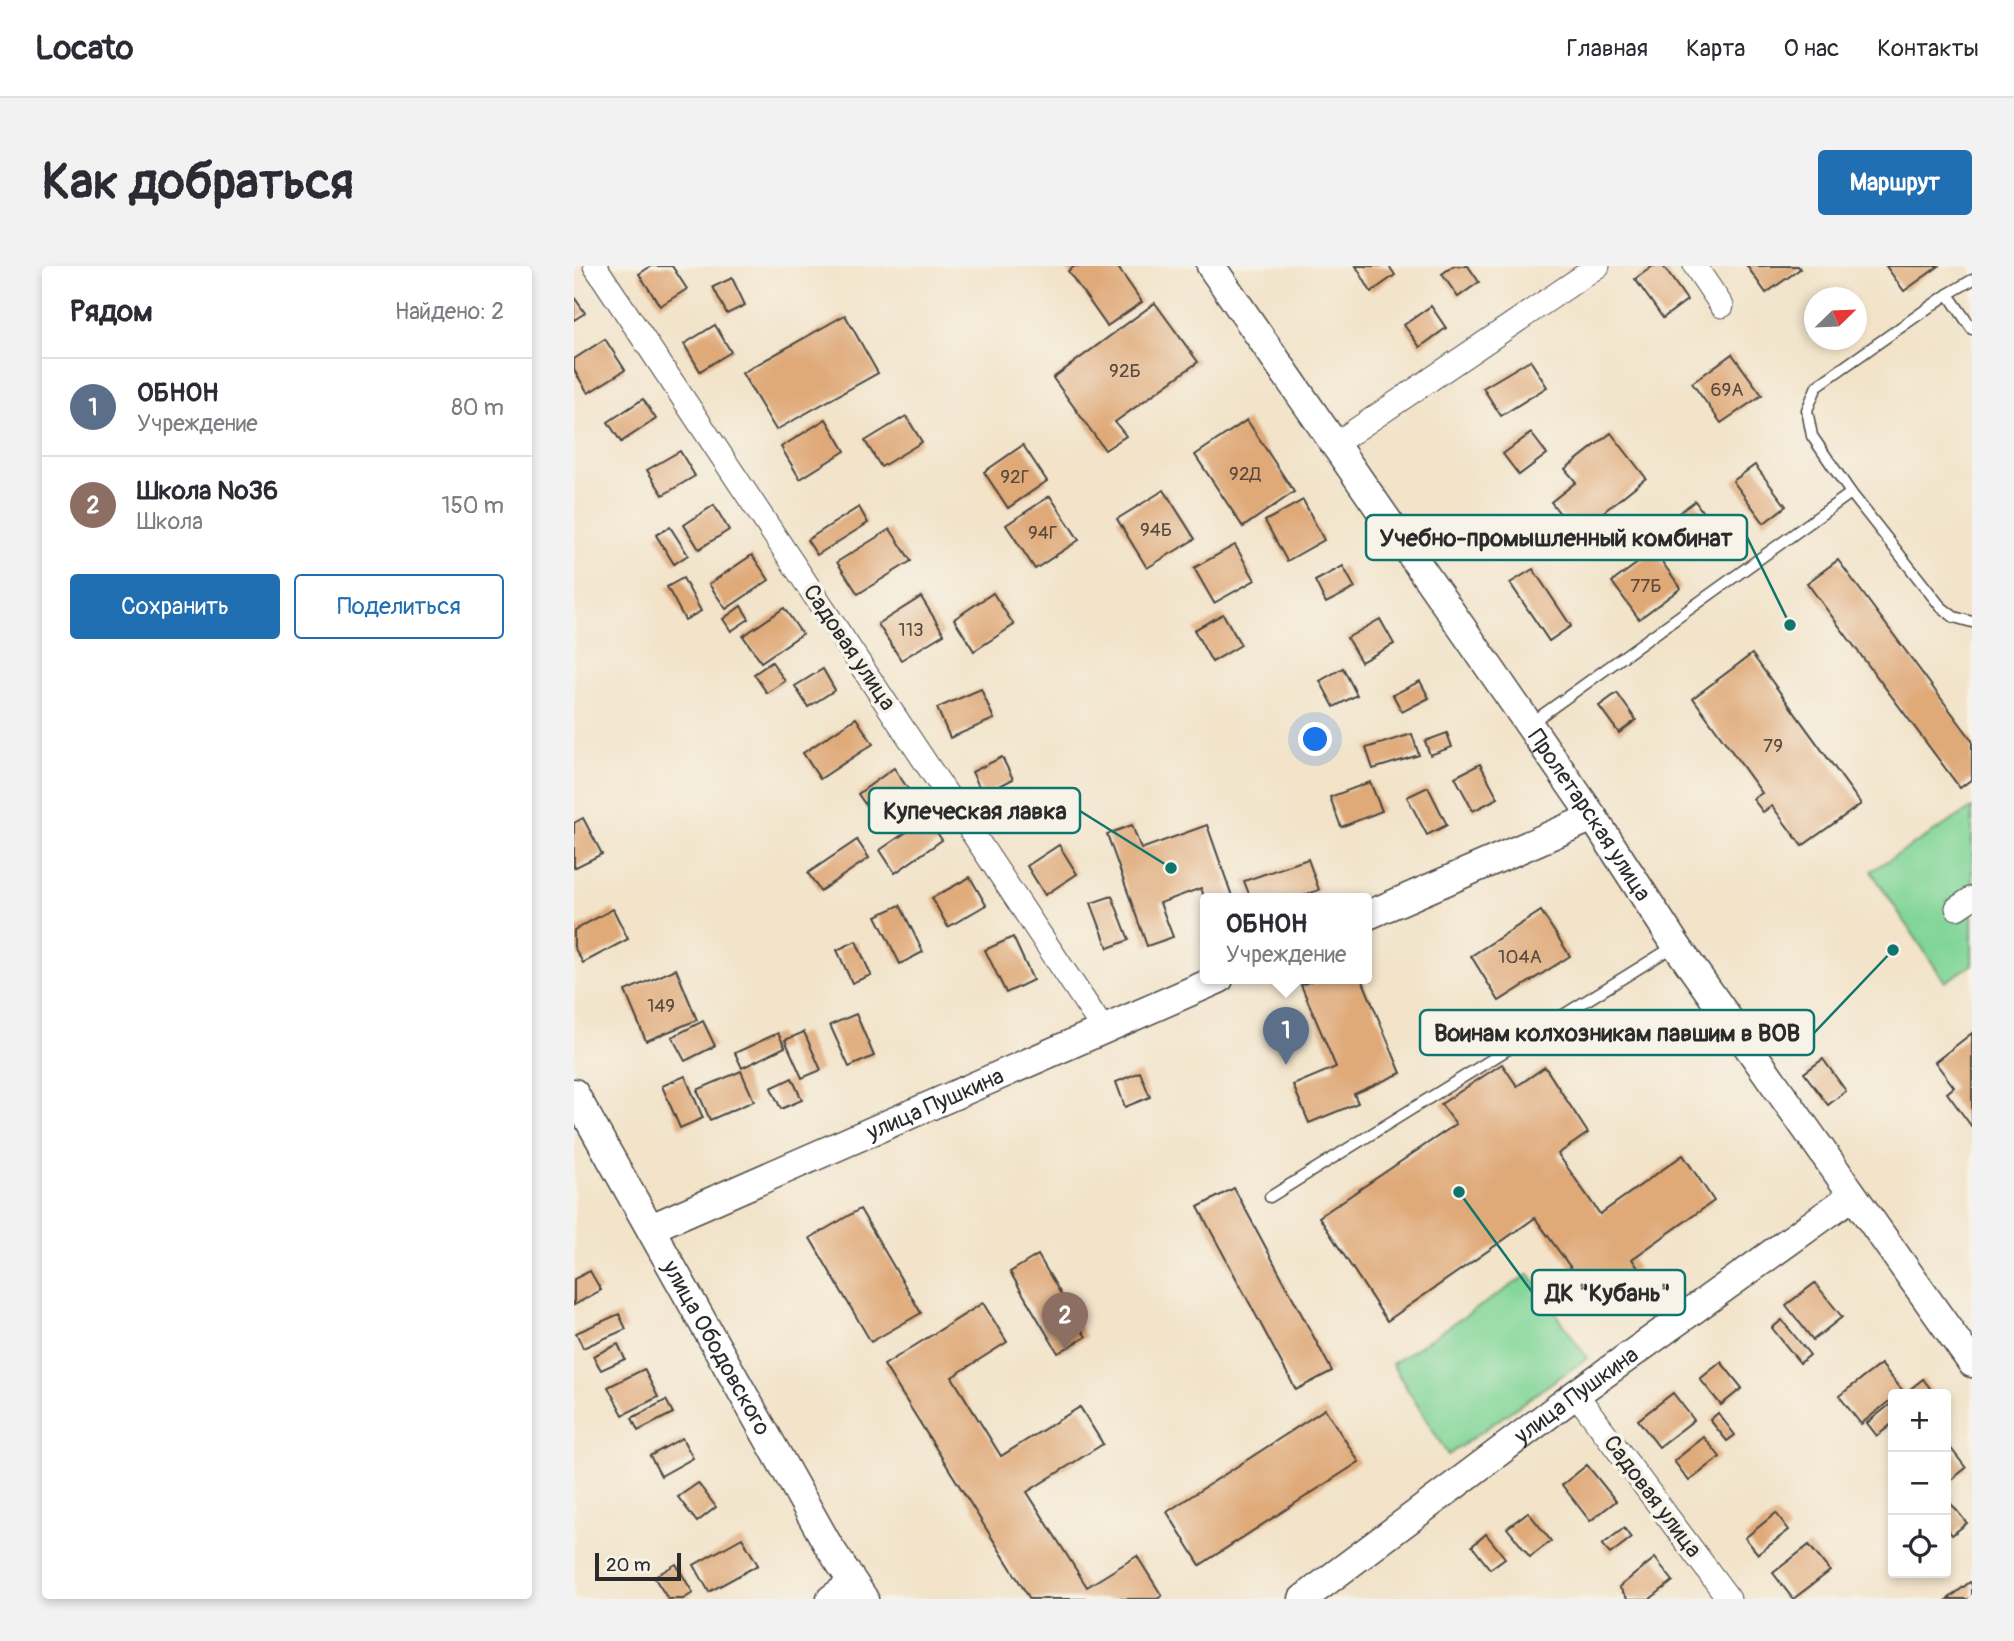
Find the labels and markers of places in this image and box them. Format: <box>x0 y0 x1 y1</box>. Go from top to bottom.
callout: Учебно-промышленный комбинат <box>1366 515 1747 560</box>
callout: Купеческая лавка <box>869 788 1080 833</box>
pin: 1 <box>1263 1007 1309 1065</box>
callout: Воинам колхозникам павшим в ВОВ <box>1420 1010 1814 1055</box>
callout: ДК "Кубань" <box>1532 1270 1685 1315</box>
pin: 2 <box>1042 1292 1088 1350</box>

